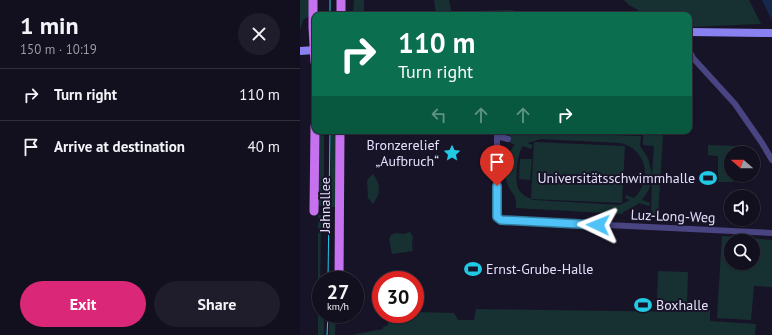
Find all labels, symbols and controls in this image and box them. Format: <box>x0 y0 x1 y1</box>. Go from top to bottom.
text: 1 min <box>20 10 79 41</box>
button: close <box>238 13 280 55</box>
text: 110 m <box>398 24 475 61</box>
icon: right <box>332 28 384 80</box>
text: 150 m · 10:19 <box>20 41 97 58</box>
text: Turn right <box>398 60 473 83</box>
icon: right <box>20 84 42 106</box>
text: Turn right <box>54 85 117 104</box>
text: 110 m <box>239 85 280 104</box>
icon: left <box>428 104 450 126</box>
icon: ahead <box>470 104 492 126</box>
icon: ahead <box>512 104 534 126</box>
icon: right <box>554 104 576 126</box>
icon: arrive <box>20 136 42 158</box>
place label: Bronzerelief „Aufbruch“ <box>366 136 440 170</box>
text: Arrive at destination <box>54 137 185 156</box>
text: 40 m <box>247 137 280 156</box>
place icon: Bronzerelief „Aufbruch“ <box>442 143 462 163</box>
pin <box>480 145 514 186</box>
north arrow <box>724 146 760 182</box>
map controls <box>724 146 760 270</box>
icon: arrive <box>486 151 508 173</box>
sports icon: Universitätsschwimmhalle <box>698 168 718 188</box>
place label: Universitätsschwimmhalle <box>537 169 695 187</box>
street label: Jahnallee <box>316 177 334 234</box>
button: sound <box>724 190 760 226</box>
position arrow <box>577 204 619 246</box>
street label: Luz-Long-Weg <box>630 206 716 226</box>
button: search <box>724 234 760 270</box>
sports icon: Ernst-Grube-Halle <box>463 259 483 279</box>
place label: Ernst-Grube-Halle <box>486 260 593 278</box>
speed limit sign: 30 <box>372 271 424 323</box>
text: 27 <box>327 279 349 305</box>
button: Exit <box>20 281 146 327</box>
button: Share <box>154 281 280 327</box>
sports icon: Boxhalle <box>633 295 653 315</box>
place label: Boxhalle <box>656 296 708 314</box>
text: km/h <box>327 300 349 313</box>

